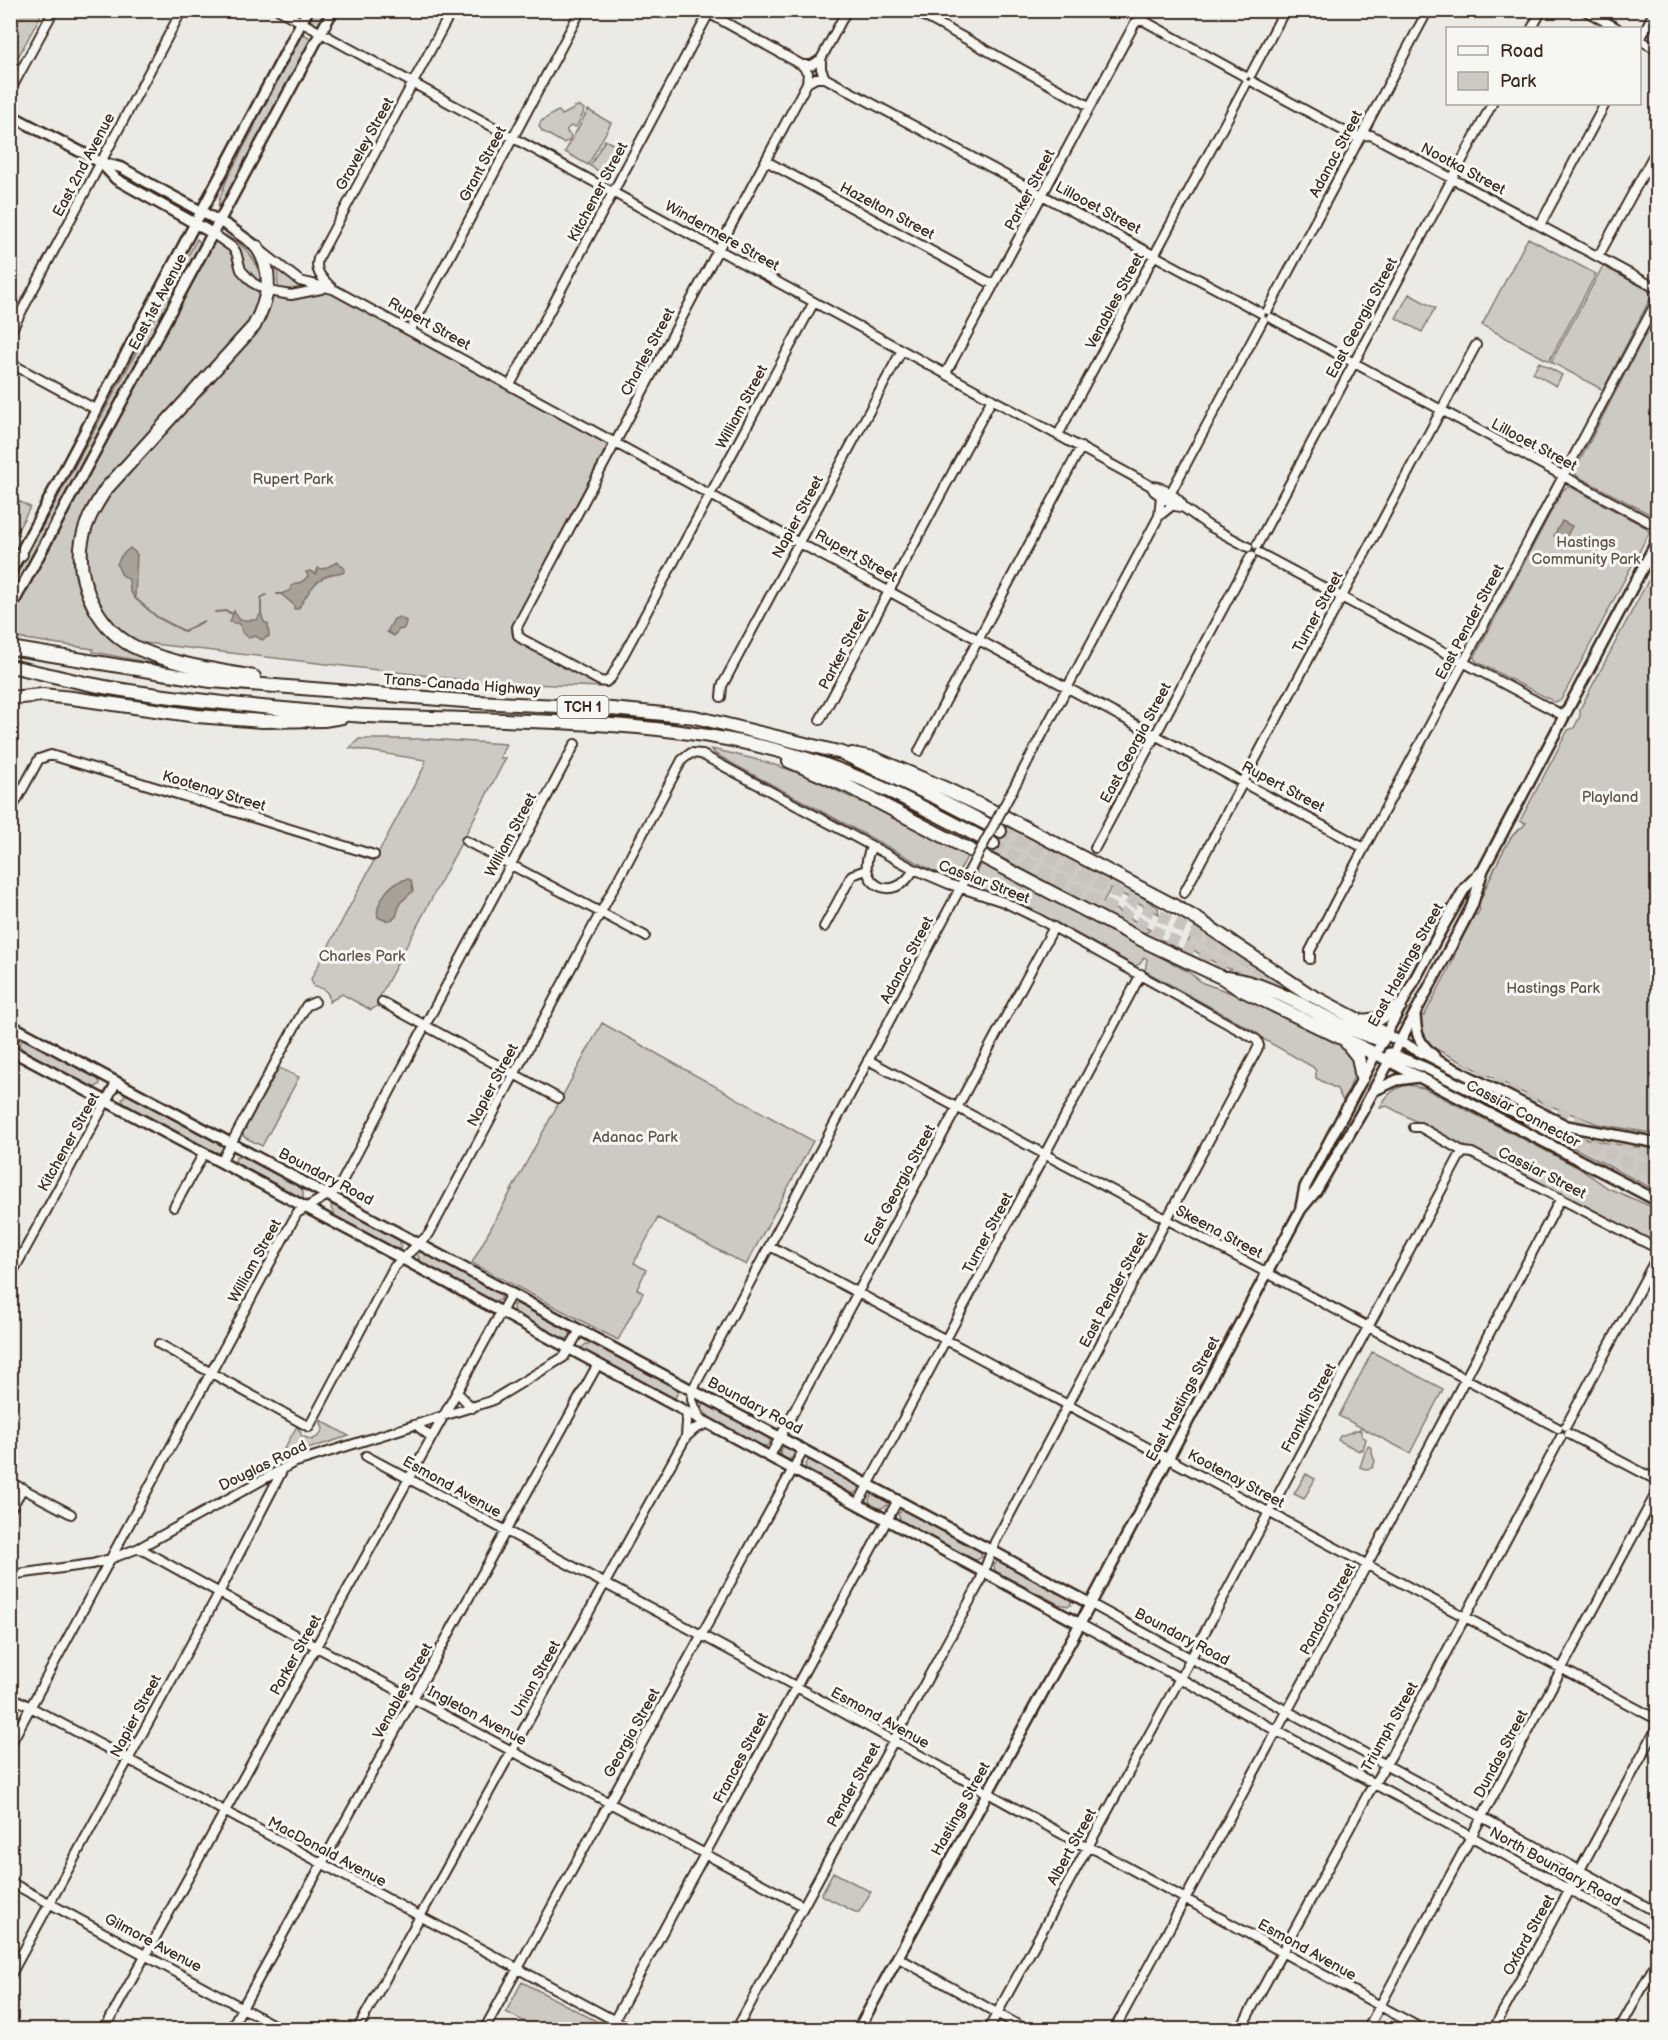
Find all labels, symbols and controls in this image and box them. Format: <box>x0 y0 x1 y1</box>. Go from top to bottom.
legend <box>1446 27 1641 105</box>
text: Road <box>1500 41 1544 62</box>
text: Park <box>1500 71 1536 92</box>
street label: Graveley Street <box>332 94 399 194</box>
street label: Adanac Street <box>1305 107 1367 201</box>
street label: East 2nd Avenue <box>49 110 119 220</box>
street label: Grant Street <box>455 123 511 205</box>
street label: Kitchener Street <box>564 139 632 245</box>
street label: Nootka Street <box>1417 139 1509 199</box>
street label: Parker Street <box>1001 146 1059 234</box>
street label: Lillooet Street <box>1052 177 1144 239</box>
street label: Hazelton Street <box>836 178 938 244</box>
street label: Windermere Street <box>661 197 783 276</box>
street label: Venables Street <box>1082 249 1149 353</box>
street label: East 1st Avenue <box>125 250 191 354</box>
street label: East Georgia Street <box>1322 254 1402 382</box>
street label: Rupert Street <box>384 293 474 355</box>
street label: Charles Street <box>617 304 679 399</box>
street label: William Street <box>712 361 772 452</box>
street label: Lillooet Street <box>1488 414 1580 476</box>
park label: Rupert Park <box>253 470 334 489</box>
street label: Napier Street <box>768 472 828 562</box>
street label: Rupert Street <box>811 525 901 587</box>
park label: Hastings Community Park <box>1532 533 1641 569</box>
street label: East Pender Street <box>1431 560 1509 683</box>
street label: Turner Street <box>1289 568 1348 656</box>
street label: Parker Street <box>815 605 873 693</box>
street label: Trans-Canada Highway <box>383 670 541 700</box>
street label: East Georgia Street <box>1096 679 1176 807</box>
road number: TCH 1 <box>558 696 608 718</box>
street label: Rupert Street <box>1238 757 1328 817</box>
street label: Kootenay Street <box>160 766 268 816</box>
park label: Playland <box>1582 788 1638 807</box>
street label: William Street <box>481 789 541 880</box>
street label: Cassiar Street <box>936 856 1033 908</box>
street label: East Hastings Street <box>1364 899 1448 1030</box>
street label: Adanac Street <box>876 913 938 1007</box>
park label: Charles Park <box>319 947 406 966</box>
park label: Hastings Park <box>1506 979 1600 998</box>
street label: Napier Street <box>463 1040 523 1130</box>
street label: Cassiar Connector <box>1463 1076 1584 1152</box>
street label: Kitchener Street <box>34 1089 104 1195</box>
street label: East Georgia Street <box>860 1121 940 1249</box>
park label: Adanac Park <box>592 1128 678 1147</box>
street label: Cassiar Street <box>1495 1143 1590 1204</box>
street label: Boundary Road <box>275 1144 377 1210</box>
street label: Turner Street <box>959 1189 1018 1277</box>
street label: Skeena Street <box>1172 1201 1266 1263</box>
street label: William Street <box>224 1216 286 1306</box>
street label: East Pender Street <box>1075 1228 1153 1351</box>
street label: East Hastings Street <box>1142 1333 1224 1465</box>
street label: Franklin Street <box>1277 1360 1341 1456</box>
street label: Boundary Road <box>704 1373 806 1439</box>
street label: Douglas Road <box>216 1437 310 1495</box>
street label: Kootenay Street <box>1184 1445 1288 1513</box>
street label: Esmond Avenue <box>399 1452 505 1522</box>
street label: Pandora Street <box>1296 1559 1360 1658</box>
street label: Boundary Road <box>1131 1604 1233 1670</box>
street label: Parker Street <box>266 1611 326 1699</box>
street label: Union Street <box>507 1637 565 1721</box>
street label: Venables Street <box>369 1639 437 1742</box>
street label: Napier Street <box>106 1671 166 1761</box>
street label: Triumph Street <box>1357 1678 1423 1775</box>
street label: Ingleton Avenue <box>424 1682 530 1750</box>
street label: Esmond Avenue <box>827 1683 933 1753</box>
street label: Georgia Street <box>600 1685 665 1781</box>
street label: Dundas Street <box>1470 1706 1532 1801</box>
street label: Frances Street <box>709 1709 773 1807</box>
street label: Pender Street <box>823 1739 885 1831</box>
street label: Hastings Street <box>927 1758 995 1859</box>
street label: Albert Street <box>1043 1805 1101 1889</box>
street label: MacDonald Avenue <box>264 1813 390 1891</box>
street label: North Boundary Road <box>1486 1823 1624 1911</box>
street label: Oxford Street <box>1499 1891 1559 1979</box>
street label: Gilmore Avenue <box>101 1909 205 1977</box>
street label: Esmond Avenue <box>1254 1915 1360 1985</box>

